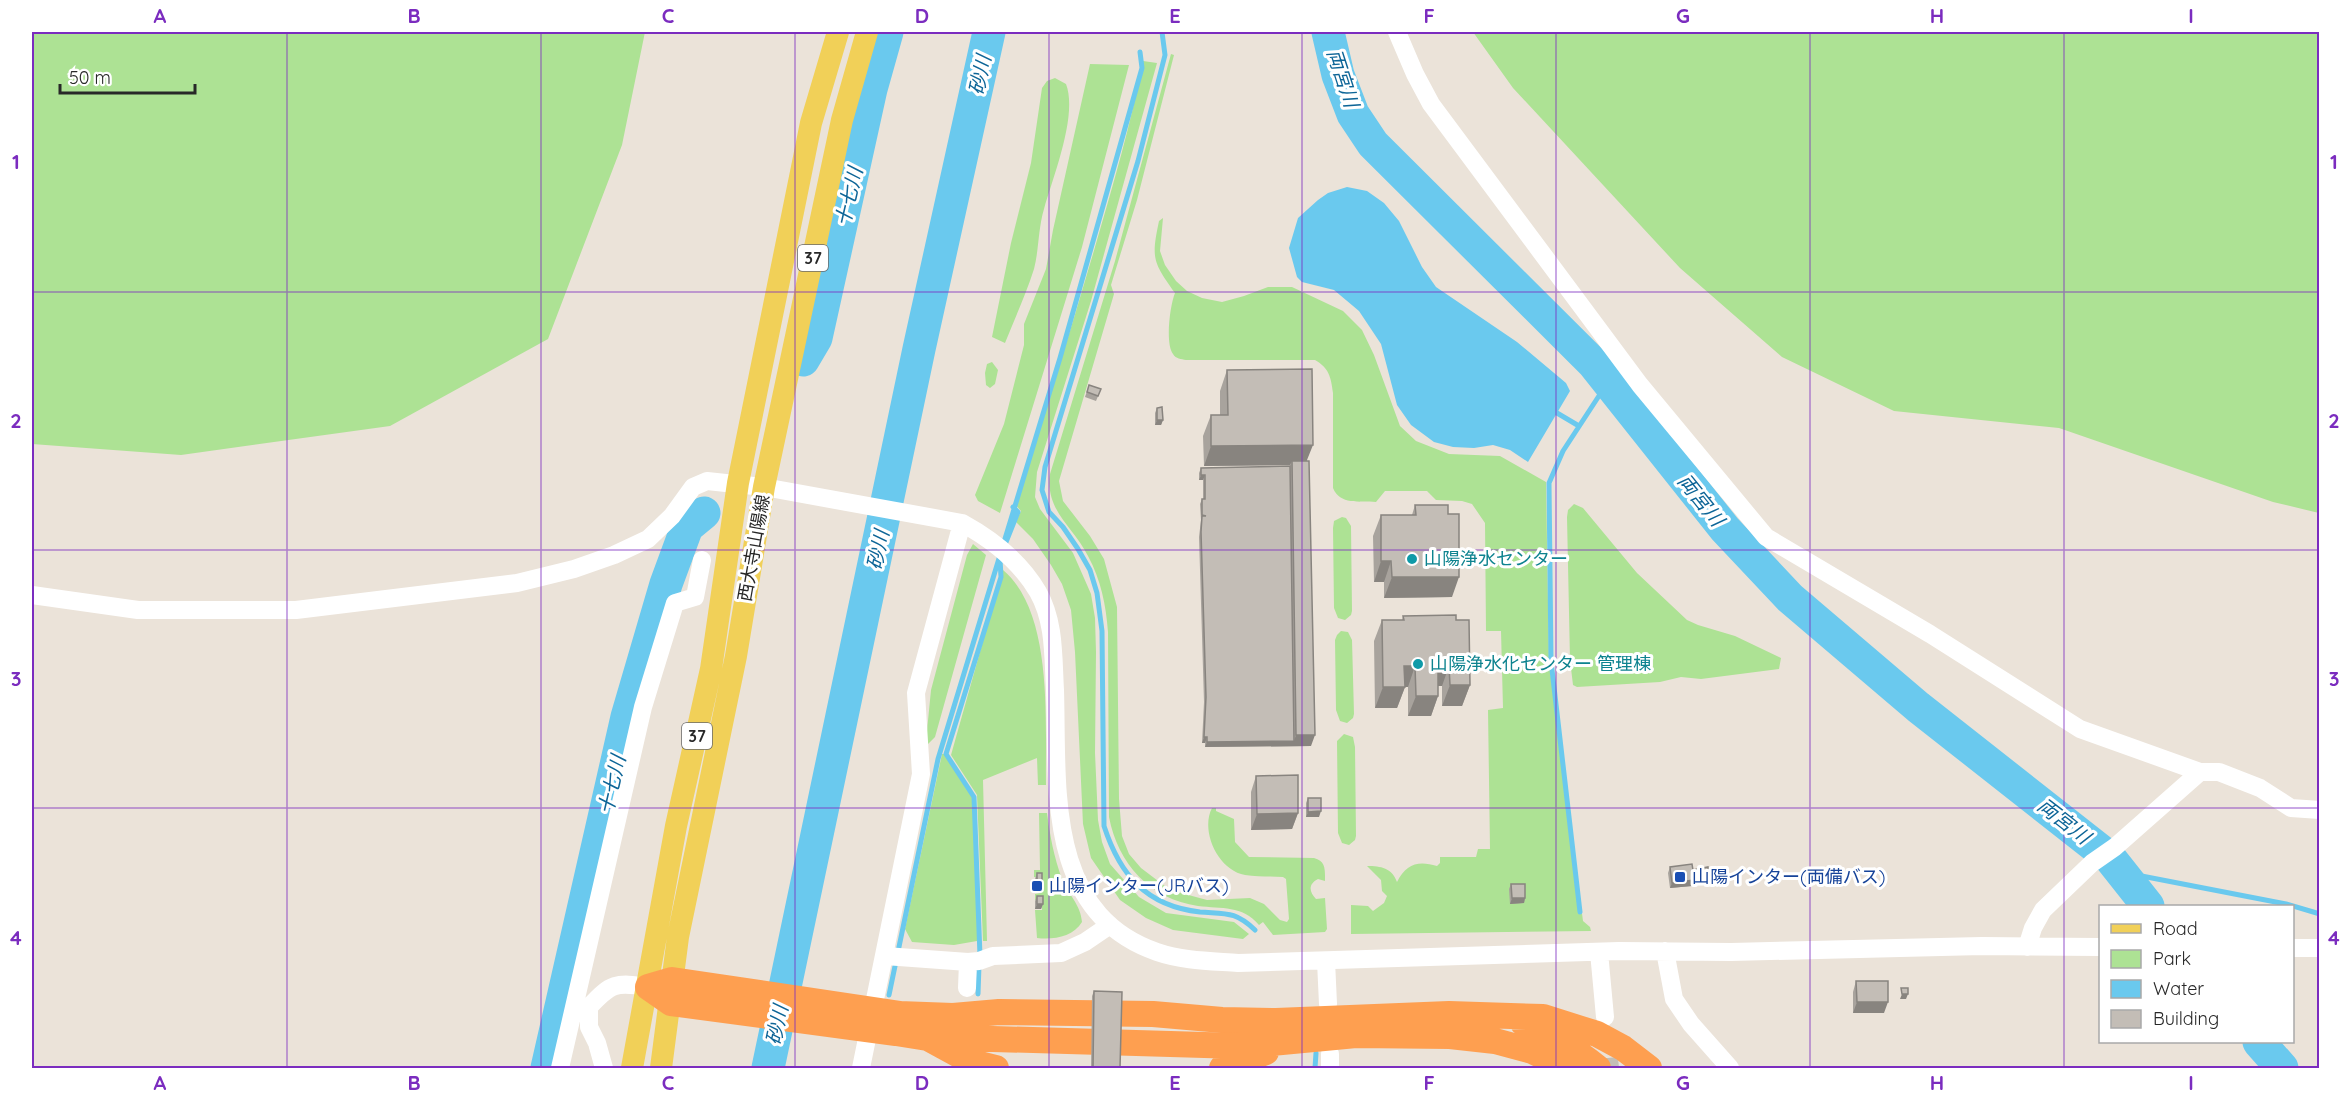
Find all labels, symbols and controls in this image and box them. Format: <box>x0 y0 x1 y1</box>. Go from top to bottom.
text: A <box>154 3 167 28</box>
text: B <box>407 3 421 28</box>
text: C <box>662 3 675 28</box>
text: D <box>915 3 929 28</box>
text: E <box>1169 3 1181 28</box>
text: F <box>1423 3 1435 28</box>
text: G <box>1676 3 1690 28</box>
text: H <box>1930 3 1944 28</box>
text: I <box>2188 3 2194 28</box>
water label: 両宮川 <box>1322 45 1365 112</box>
water label: 砂川 <box>963 51 996 97</box>
scale bar <box>60 57 195 95</box>
text: 50 m <box>69 66 111 89</box>
text: 1 <box>12 149 20 174</box>
text: 1 <box>2330 149 2338 174</box>
water label: 十七川 <box>830 163 868 229</box>
road number: 37 <box>798 245 828 271</box>
text: 2 <box>10 408 22 433</box>
text: 2 <box>2328 408 2340 433</box>
water label: 両宮川 <box>1673 469 1731 532</box>
street label: 西大寺山陽線 <box>733 493 774 603</box>
water label: 砂川 <box>861 526 894 572</box>
place label: 山陽浄水センター <box>1424 547 1568 570</box>
marker: 山陽浄水センター <box>1405 552 1419 566</box>
place label: 山陽浄水化センター 管理棟 <box>1430 652 1651 675</box>
marker: 山陽浄水化センター 管理棟 <box>1411 657 1425 671</box>
text: 3 <box>11 666 21 691</box>
text: 3 <box>2329 666 2339 691</box>
road number: 37 <box>682 723 712 749</box>
water label: 十七川 <box>593 751 631 817</box>
water label: 両宮川 <box>2033 792 2097 850</box>
place label: 山陽インター(両備バス) <box>1692 865 1885 888</box>
marker: 山陽インター(両備バス) <box>1673 870 1687 884</box>
place label: 山陽インター(JRバス) <box>1049 874 1229 897</box>
marker: 山陽インター(JRバス) <box>1030 879 1044 893</box>
legend <box>2099 905 2294 1043</box>
text: Road <box>2153 917 2198 940</box>
text: 4 <box>10 925 22 950</box>
text: 4 <box>2328 925 2340 950</box>
text: Park <box>2153 947 2191 970</box>
text: Water <box>2153 977 2204 1000</box>
water label: 砂川 <box>760 1001 793 1047</box>
text: Building <box>2153 1007 2219 1030</box>
text: A <box>154 1070 167 1095</box>
text: B <box>407 1070 421 1095</box>
text: C <box>662 1070 675 1095</box>
text: D <box>915 1070 929 1095</box>
text: E <box>1169 1070 1181 1095</box>
text: F <box>1423 1070 1435 1095</box>
text: G <box>1676 1070 1690 1095</box>
text: H <box>1930 1070 1944 1095</box>
text: I <box>2188 1070 2194 1095</box>

